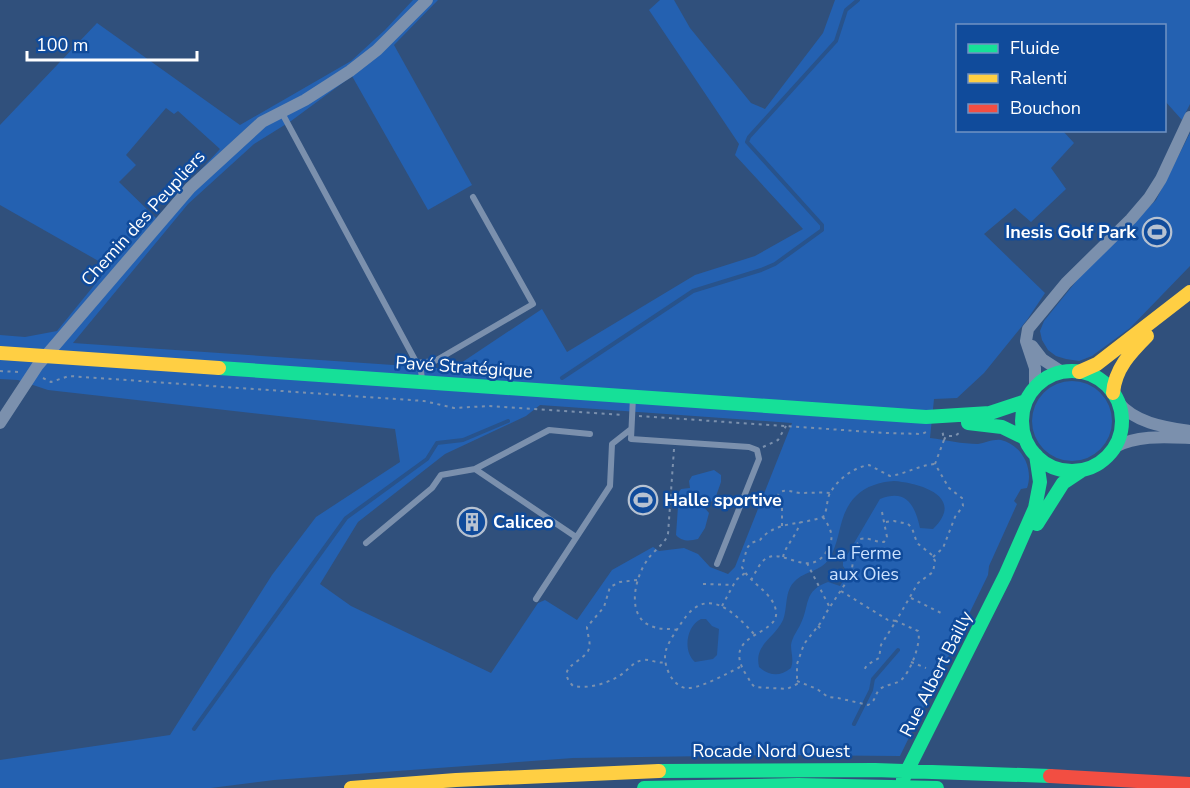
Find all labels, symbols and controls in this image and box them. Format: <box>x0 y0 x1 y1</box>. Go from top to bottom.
scale bar <box>27 24 196 62</box>
legend <box>956 24 1166 132</box>
text: 100 m <box>36 33 88 57</box>
text: Fluide <box>1010 36 1060 60</box>
text: Ralenti <box>1010 66 1067 90</box>
text: Bouchon <box>1010 96 1081 120</box>
street label: Chemin des Peupliers <box>76 145 210 291</box>
sports icon: Inesis Golf Park <box>1141 216 1173 248</box>
place label: Inesis Golf Park <box>1005 220 1136 244</box>
street label: Pavé Stratégique <box>394 350 534 384</box>
sports icon: Halle sportive <box>627 484 659 516</box>
place label: Halle sportive <box>664 488 782 512</box>
building icon: Caliceo <box>456 506 488 538</box>
place label: Caliceo <box>493 510 554 534</box>
park label: La Ferme aux Oies <box>827 541 901 586</box>
street label: Rue Albert Bailly <box>894 606 978 741</box>
street label: Rocade Nord Ouest <box>692 739 850 763</box>

